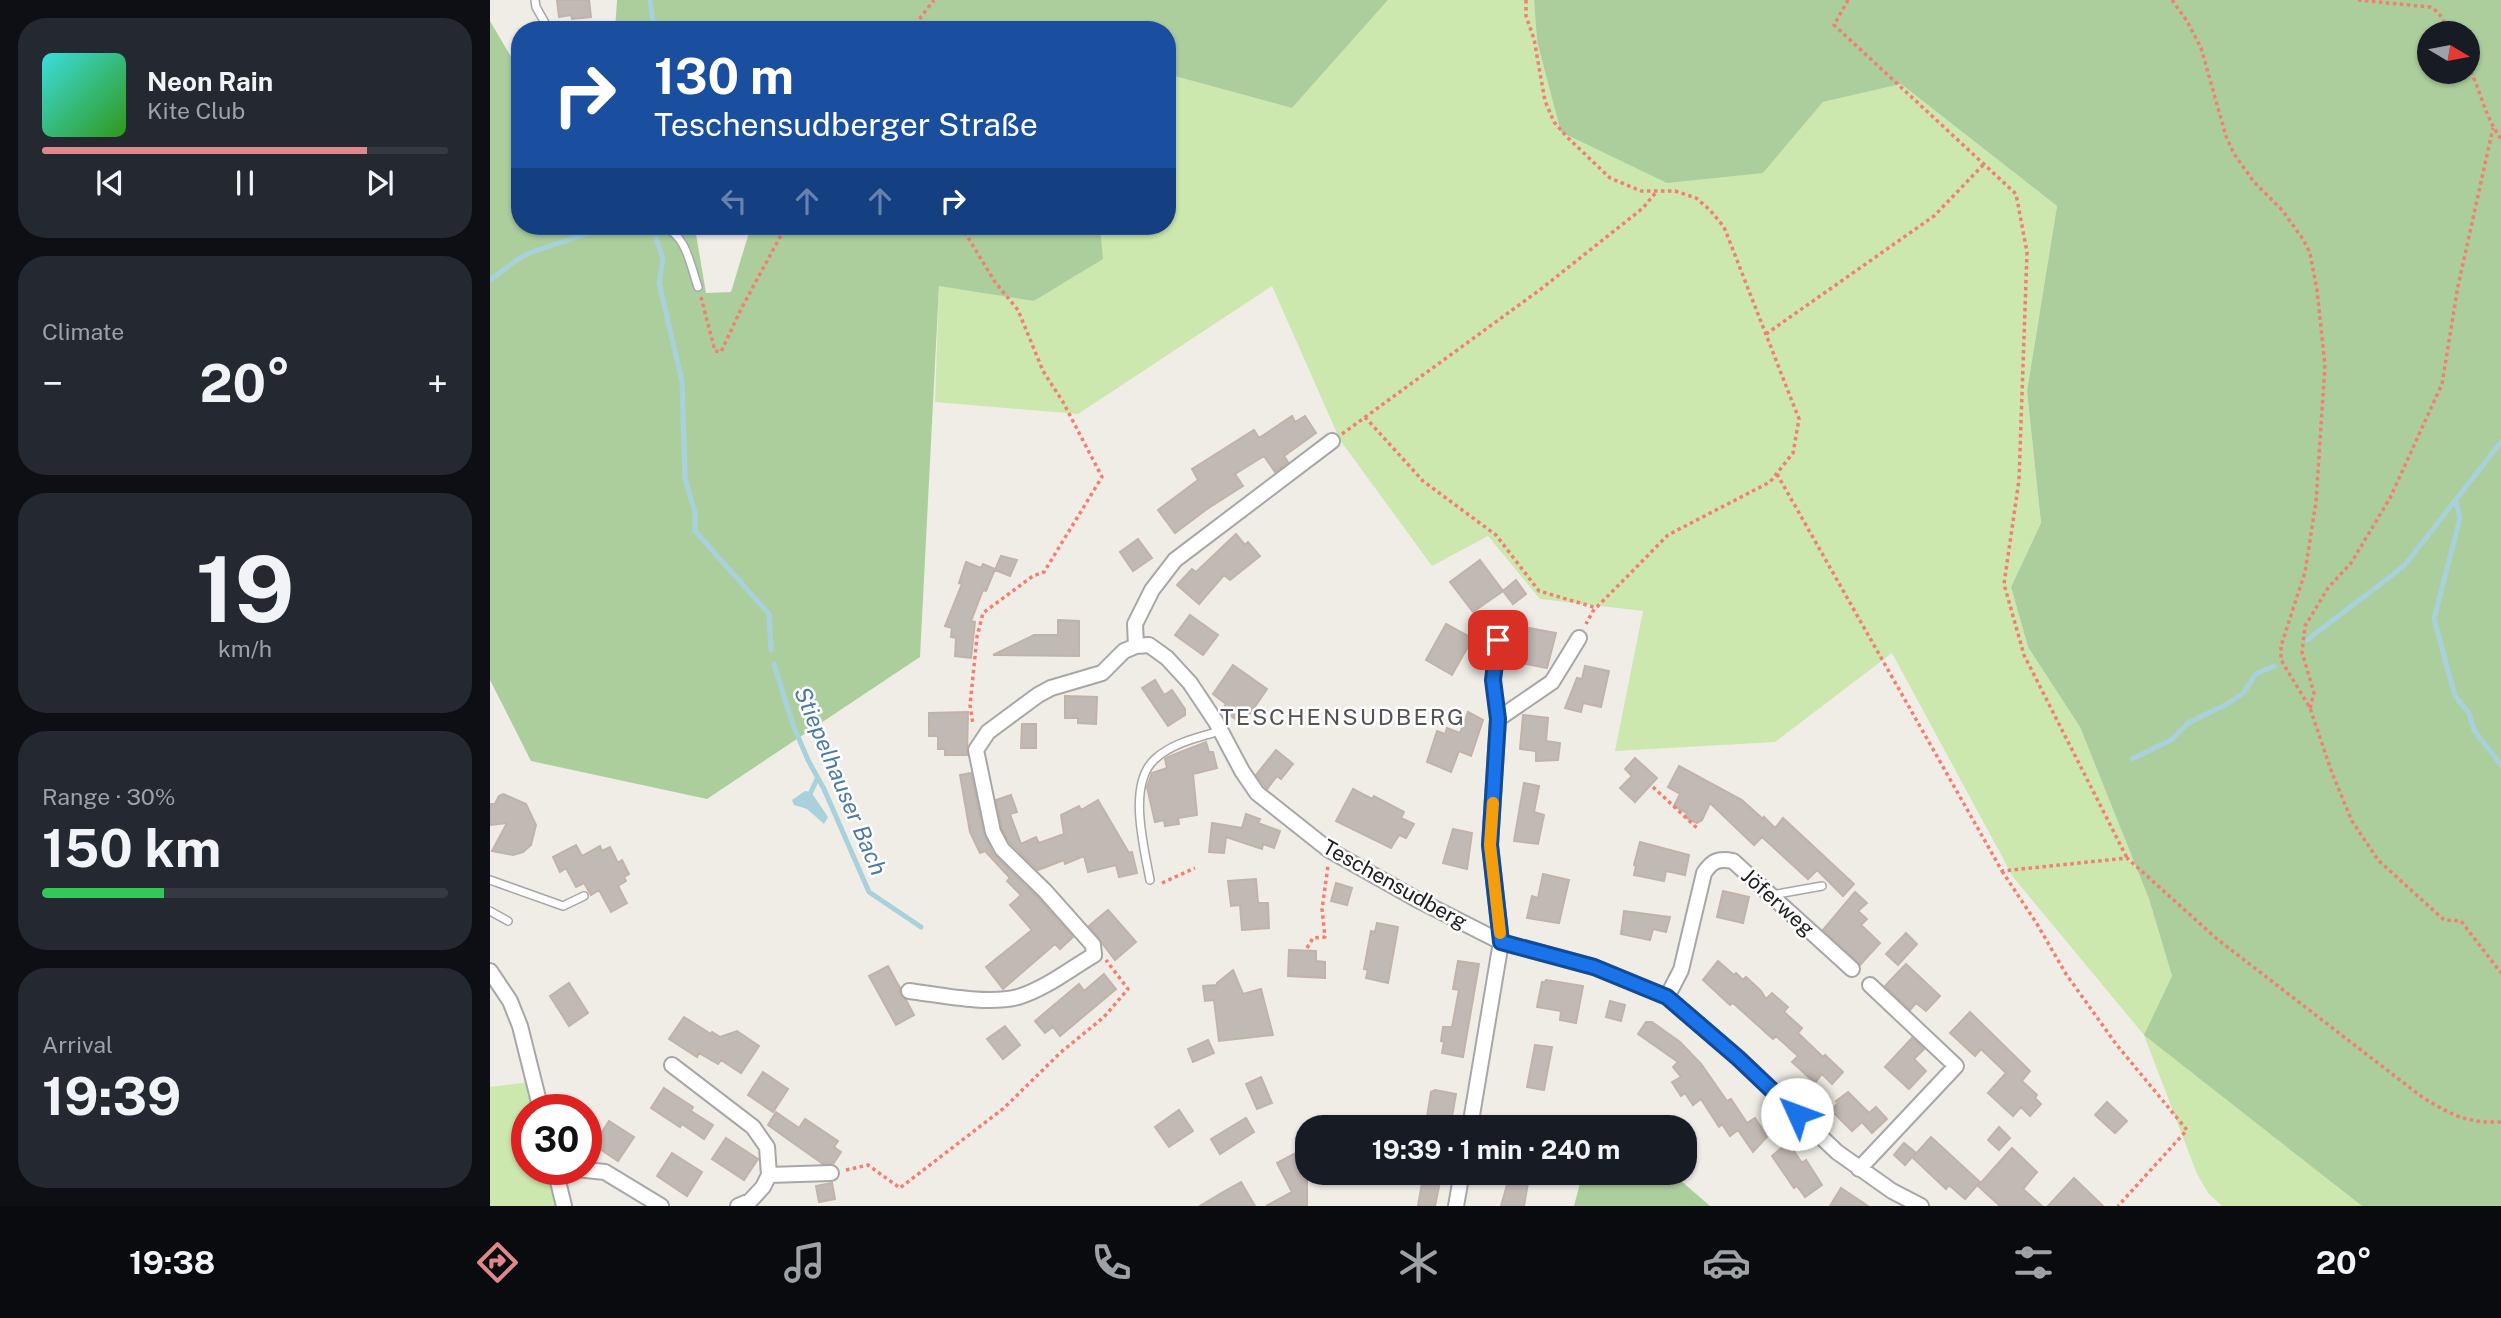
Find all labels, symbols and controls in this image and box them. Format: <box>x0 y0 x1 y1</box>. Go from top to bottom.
north arrow <box>2417 21 2480 84</box>
map controls <box>2417 21 2480 84</box>
text: 130 m <box>654 47 794 105</box>
icon: right <box>539 49 630 140</box>
text: Neon Rain <box>147 66 273 97</box>
text: Kite Club <box>147 97 245 124</box>
text: Teschensudberger Straße <box>654 106 1038 143</box>
icon: previous <box>91 164 129 202</box>
icon: pause <box>226 164 264 202</box>
icon: next <box>361 164 399 202</box>
icon: left <box>715 182 753 220</box>
icon: ahead <box>788 182 826 220</box>
icon: ahead <box>861 182 899 220</box>
icon: right <box>934 182 972 220</box>
text: Climate <box>42 318 124 345</box>
text: 20° <box>199 353 291 414</box>
text: − <box>42 361 63 406</box>
text: + <box>427 361 448 406</box>
text: 19 <box>196 536 294 642</box>
pin <box>1468 610 1528 670</box>
icon: arrive <box>1479 621 1517 659</box>
text: km/h <box>218 635 272 662</box>
water label: Stiepelhauser Bach <box>789 683 893 879</box>
district label: TESCHENSUDBERG <box>1220 703 1466 730</box>
text: Range · 30% <box>42 783 176 810</box>
text: 150 km <box>42 818 221 879</box>
street label: Teschensudberg <box>1318 834 1472 934</box>
street label: Jöferweg <box>1736 863 1820 941</box>
text: Arrival <box>42 1031 113 1058</box>
text: 19:39 <box>42 1066 181 1127</box>
position arrow <box>1760 1077 1834 1151</box>
speed limit sign: 30 <box>511 1094 602 1185</box>
text: 19:39 · 1 min · 240 m <box>1372 1134 1620 1165</box>
icon: directions <box>473 1238 522 1287</box>
icon: music <box>780 1238 829 1287</box>
icon: phone <box>1087 1238 1136 1287</box>
icon: climate <box>1394 1238 1443 1287</box>
icon: car <box>1702 1238 1751 1287</box>
icon: filters <box>2009 1238 2058 1287</box>
text: 19:38 <box>129 1244 215 1281</box>
text: 20° <box>2316 1244 2372 1281</box>

